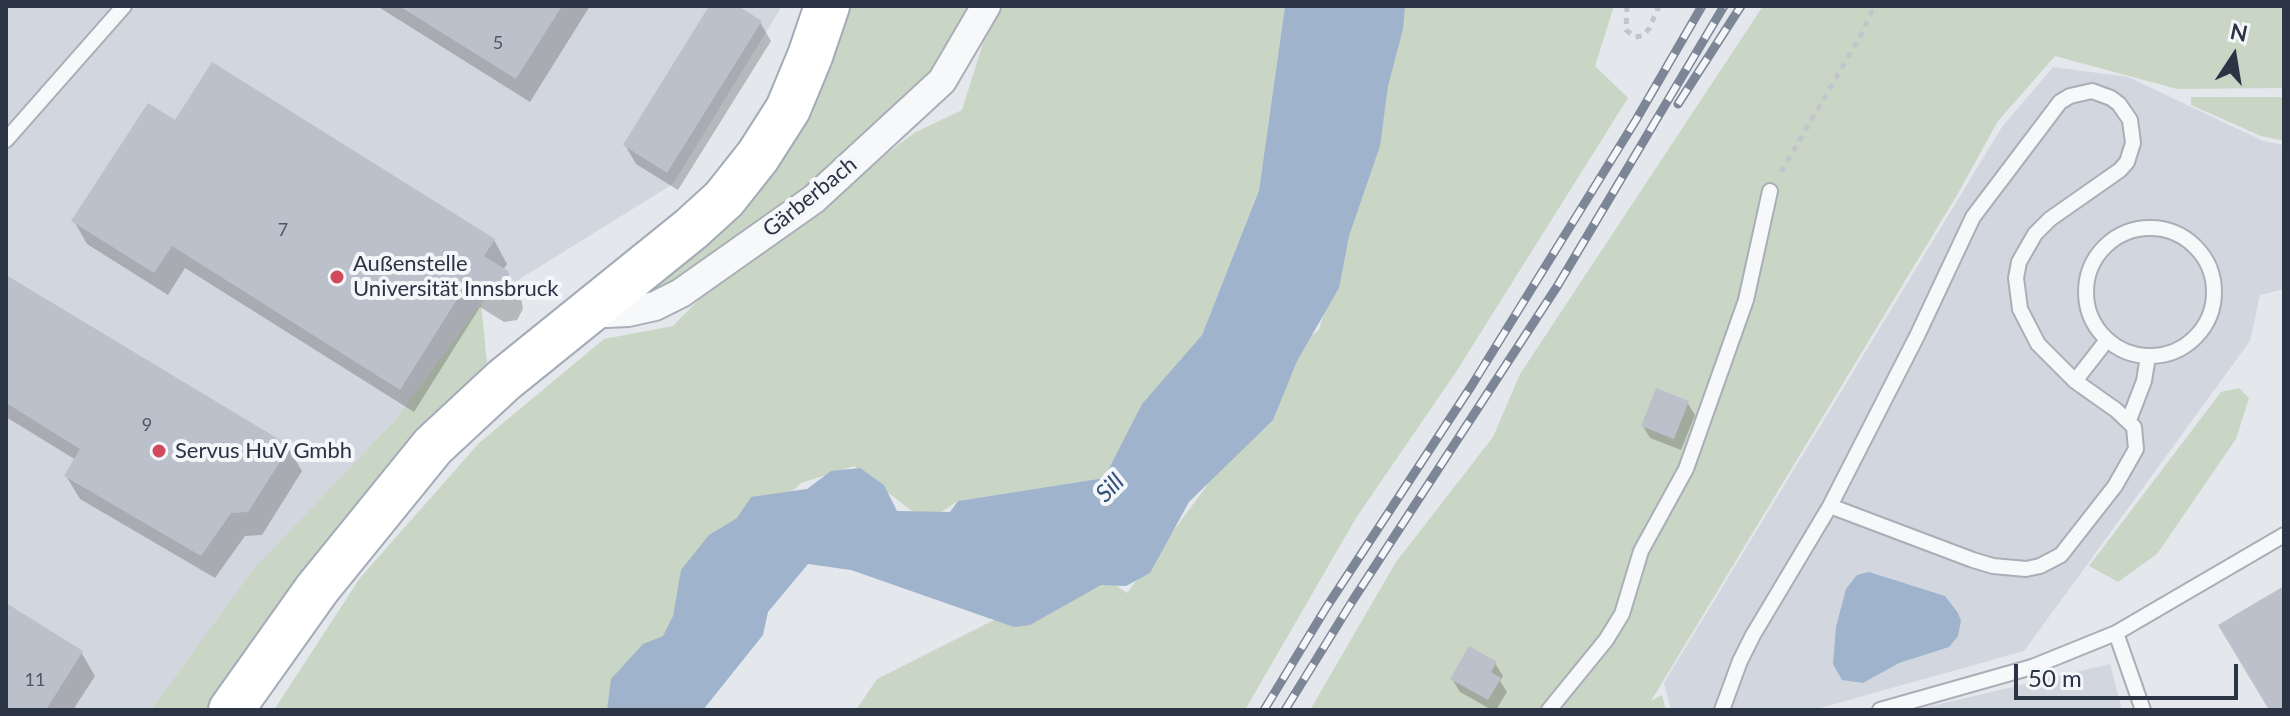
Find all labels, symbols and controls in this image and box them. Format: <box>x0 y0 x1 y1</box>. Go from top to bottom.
north arrow <box>2194 16 2274 96</box>
text: N <box>2228 17 2250 47</box>
house number: 5 <box>493 32 503 54</box>
street label: Gärberbach <box>758 151 862 243</box>
house number: 7 <box>278 219 288 241</box>
place label: Außenstelle Universität Innsbruck <box>353 251 558 302</box>
marker: Außenstelle Universität Innsbruck <box>328 268 346 286</box>
house number: 9 <box>142 414 152 436</box>
place label: Servus HuV Gmbh <box>175 438 352 464</box>
marker: Servus HuV Gmbh <box>150 442 168 460</box>
water label: Sill <box>1090 468 1130 508</box>
scale bar <box>2018 648 2242 698</box>
text: 50 m <box>2028 663 2082 692</box>
house number: 11 <box>25 669 45 691</box>

